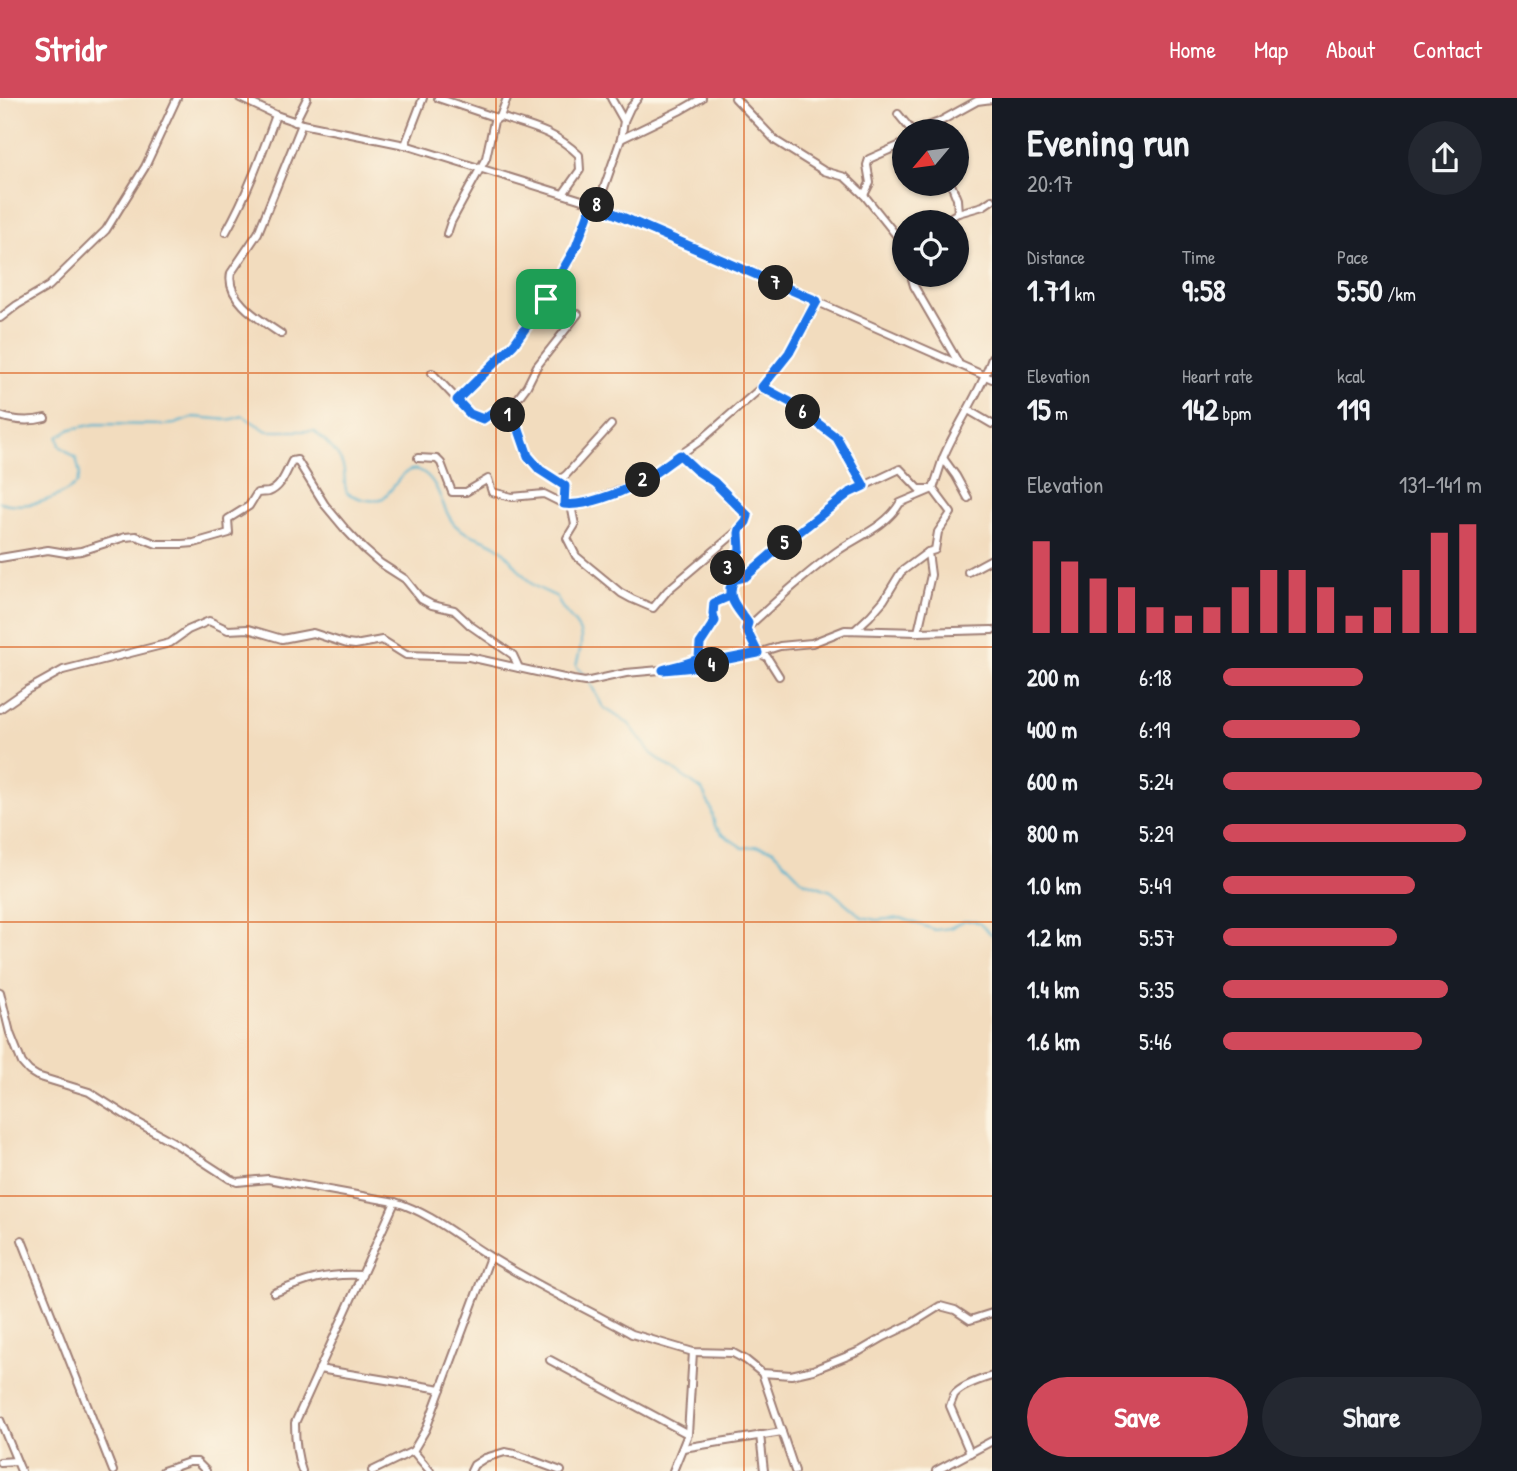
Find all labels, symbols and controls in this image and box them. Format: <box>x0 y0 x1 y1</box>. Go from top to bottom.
text: Stridr <box>35 27 107 71</box>
text: Home <box>1169 33 1216 65</box>
text: Map <box>1254 33 1288 65</box>
text: About <box>1326 33 1375 65</box>
text: Contact <box>1413 33 1482 65</box>
text: Evening run <box>1027 116 1190 168</box>
north arrow <box>892 119 970 196</box>
map controls <box>892 119 969 287</box>
button: share <box>1408 121 1482 195</box>
text: 20:17 <box>1027 168 1073 199</box>
pin: 8 <box>580 188 614 222</box>
text: 8 <box>592 191 601 217</box>
button: locate <box>892 210 969 287</box>
text: Distance <box>1027 244 1085 270</box>
text: Time <box>1182 244 1216 270</box>
text: Pace <box>1337 244 1369 270</box>
pin: 7 <box>758 266 794 300</box>
pin <box>516 269 576 329</box>
text: 7 <box>771 269 780 295</box>
text: 1.71 <box>1027 270 1070 310</box>
text: 9:58 <box>1182 270 1226 310</box>
text: 5:50 <box>1337 270 1383 310</box>
icon: arrive <box>527 280 565 318</box>
text: km <box>1070 281 1095 307</box>
text: /km <box>1383 281 1416 307</box>
text: Elevation <box>1027 363 1090 389</box>
text: Heart rate <box>1182 363 1253 389</box>
text: kcal <box>1337 363 1365 389</box>
text: 15 <box>1027 389 1051 429</box>
text: 142 <box>1182 389 1218 429</box>
text: 119 <box>1337 389 1370 429</box>
pin: 6 <box>786 394 820 430</box>
pin: 1 <box>490 398 526 432</box>
text: 6 <box>799 398 806 424</box>
text: m <box>1051 400 1068 426</box>
text: bpm <box>1218 400 1251 426</box>
text: 1 <box>504 401 511 427</box>
pin: 2 <box>626 462 660 498</box>
text: 2 <box>638 466 647 492</box>
text: Elevation <box>1027 469 1103 500</box>
text: 131–141 m <box>1399 469 1482 500</box>
pin: 5 <box>768 526 802 560</box>
text: 5 <box>780 529 789 555</box>
pin: 3 <box>710 550 746 586</box>
text: 3 <box>723 554 732 580</box>
pin: 4 <box>694 648 730 682</box>
text: 4 <box>708 651 715 677</box>
text: 200 m <box>1027 662 1079 693</box>
text: 6:18 <box>1139 662 1172 693</box>
text: 400 m <box>1027 714 1077 745</box>
text: 6:19 <box>1139 714 1170 745</box>
text: 600 m <box>1027 766 1078 797</box>
text: 5:24 <box>1139 766 1173 797</box>
text: 800 m <box>1027 818 1079 849</box>
text: 5:29 <box>1139 818 1173 849</box>
text: 1.0 km <box>1027 870 1081 901</box>
text: 5:49 <box>1139 870 1171 901</box>
text: 1.2 km <box>1027 922 1082 953</box>
text: 5:57 <box>1139 922 1175 953</box>
text: 1.4 km <box>1027 974 1079 1005</box>
text: 5:35 <box>1139 974 1174 1005</box>
text: 1.6 km <box>1027 1026 1080 1057</box>
text: 5:46 <box>1139 1026 1172 1057</box>
button: Save <box>1027 1377 1248 1457</box>
button: Share <box>1262 1377 1482 1457</box>

